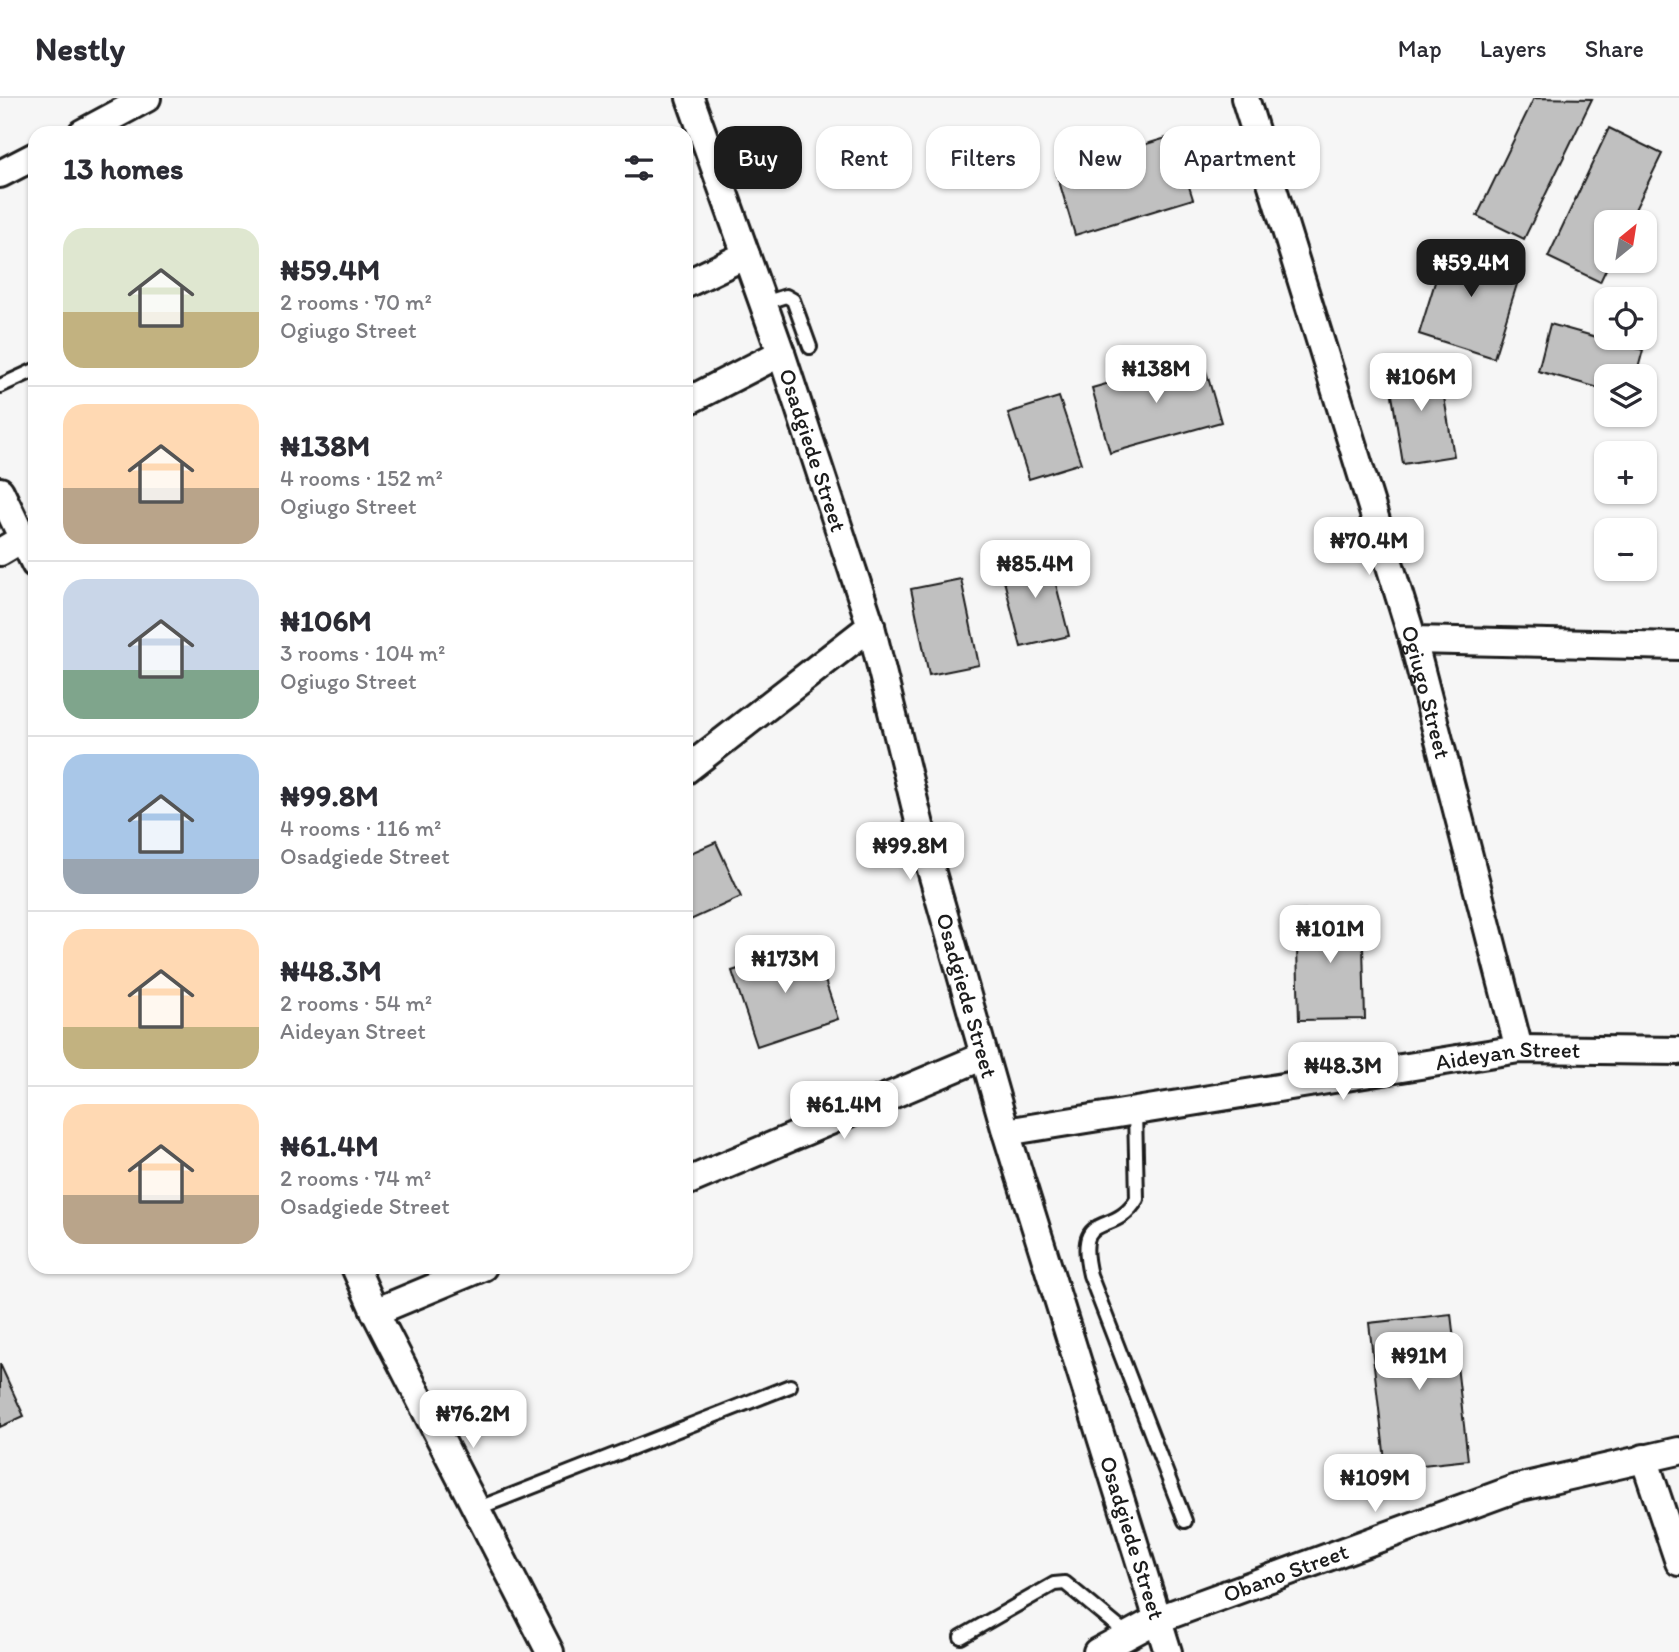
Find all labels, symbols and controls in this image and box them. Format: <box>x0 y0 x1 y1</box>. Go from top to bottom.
text: Nestly <box>35 29 125 68</box>
text: Map <box>1398 34 1442 63</box>
text: Layers <box>1480 34 1547 63</box>
text: Share <box>1585 34 1644 63</box>
chip: Buy <box>714 126 802 189</box>
chip: Rent <box>816 126 912 189</box>
chip: Filters <box>926 126 1040 189</box>
chip: New <box>1054 126 1146 189</box>
chip: Apartment <box>1160 126 1320 189</box>
icon: filters <box>620 149 658 187</box>
text: 13 homes <box>63 150 183 187</box>
north arrow <box>1594 210 1657 273</box>
map controls <box>1594 210 1657 581</box>
pin: ₦59.4M <box>1414 240 1528 299</box>
text: ₦59.4M <box>1432 248 1510 276</box>
text: ₦59.4M <box>280 251 380 288</box>
icon: home <box>119 256 203 340</box>
button: locate <box>1594 287 1657 350</box>
text: 2 rooms · 70 m² <box>280 288 432 316</box>
text: Ogiugo Street <box>280 316 417 344</box>
pin: ₦138M <box>1107 345 1205 405</box>
text: ₦138M <box>1121 354 1191 382</box>
pin: ₦106M <box>1372 354 1470 413</box>
text: ₦106M <box>1386 362 1456 390</box>
button: layers <box>1594 364 1657 427</box>
street label: Osadgiede Street <box>773 365 853 535</box>
text: ₦138M <box>280 427 370 464</box>
icon: home <box>119 432 203 516</box>
button: + <box>1594 441 1657 504</box>
text: 4 rooms · 152 m² <box>280 464 443 492</box>
text: Ogiugo Street <box>280 492 417 520</box>
pin: ₦70.4M <box>1312 518 1426 577</box>
button: − <box>1594 518 1657 581</box>
text: ₦70.4M <box>1330 526 1408 554</box>
pin: ₦85.4M <box>978 540 1092 600</box>
text: ₦85.4M <box>996 549 1074 577</box>
text: ₦106M <box>280 602 372 639</box>
icon: home <box>119 607 203 691</box>
street label: Ogiugo Street <box>1395 622 1457 762</box>
text: 3 rooms · 104 m² <box>280 639 445 667</box>
text: Ogiugo Street <box>280 667 417 695</box>
text: ₦99.8M <box>280 777 379 814</box>
icon: home <box>119 782 203 866</box>
text: 4 rooms · 116 m² <box>280 814 442 842</box>
pin: ₦99.8M <box>853 822 967 882</box>
text: ₦99.8M <box>872 831 948 859</box>
text: Osadgiede Street <box>280 842 450 870</box>
pin: ₦101M <box>1281 906 1379 965</box>
street label: Osadgiede Street <box>930 910 1004 1081</box>
text: ₦101M <box>1296 914 1364 942</box>
pin: ₦173M <box>736 936 834 995</box>
text: ₦173M <box>751 944 819 972</box>
text: ₦48.3M <box>280 952 382 989</box>
icon: home <box>119 957 203 1041</box>
text: 2 rooms · 54 m² <box>280 989 432 1017</box>
text: Aideyan Street <box>280 1017 426 1045</box>
street label: Aideyan Street <box>1433 1035 1581 1076</box>
pin: ₦48.3M <box>1286 1042 1400 1102</box>
text: ₦48.3M <box>1304 1051 1382 1079</box>
pin: ₦61.4M <box>787 1082 901 1141</box>
text: ₦61.4M <box>806 1090 882 1118</box>
text: ₦61.4M <box>280 1127 379 1164</box>
icon: home <box>119 1132 203 1216</box>
text: 2 rooms · 74 m² <box>280 1164 432 1192</box>
text: Osadgiede Street <box>280 1192 450 1220</box>
pin: ₦91M <box>1378 1332 1460 1392</box>
text: ₦91M <box>1391 1341 1447 1369</box>
pin: ₦76.2M <box>416 1390 530 1450</box>
text: ₦76.2M <box>436 1399 510 1427</box>
street label: Osadgiede Street <box>1094 1452 1171 1623</box>
pin: ₦109M <box>1326 1454 1424 1514</box>
text: ₦109M <box>1340 1463 1410 1491</box>
street label: Obano Street <box>1219 1537 1352 1608</box>

